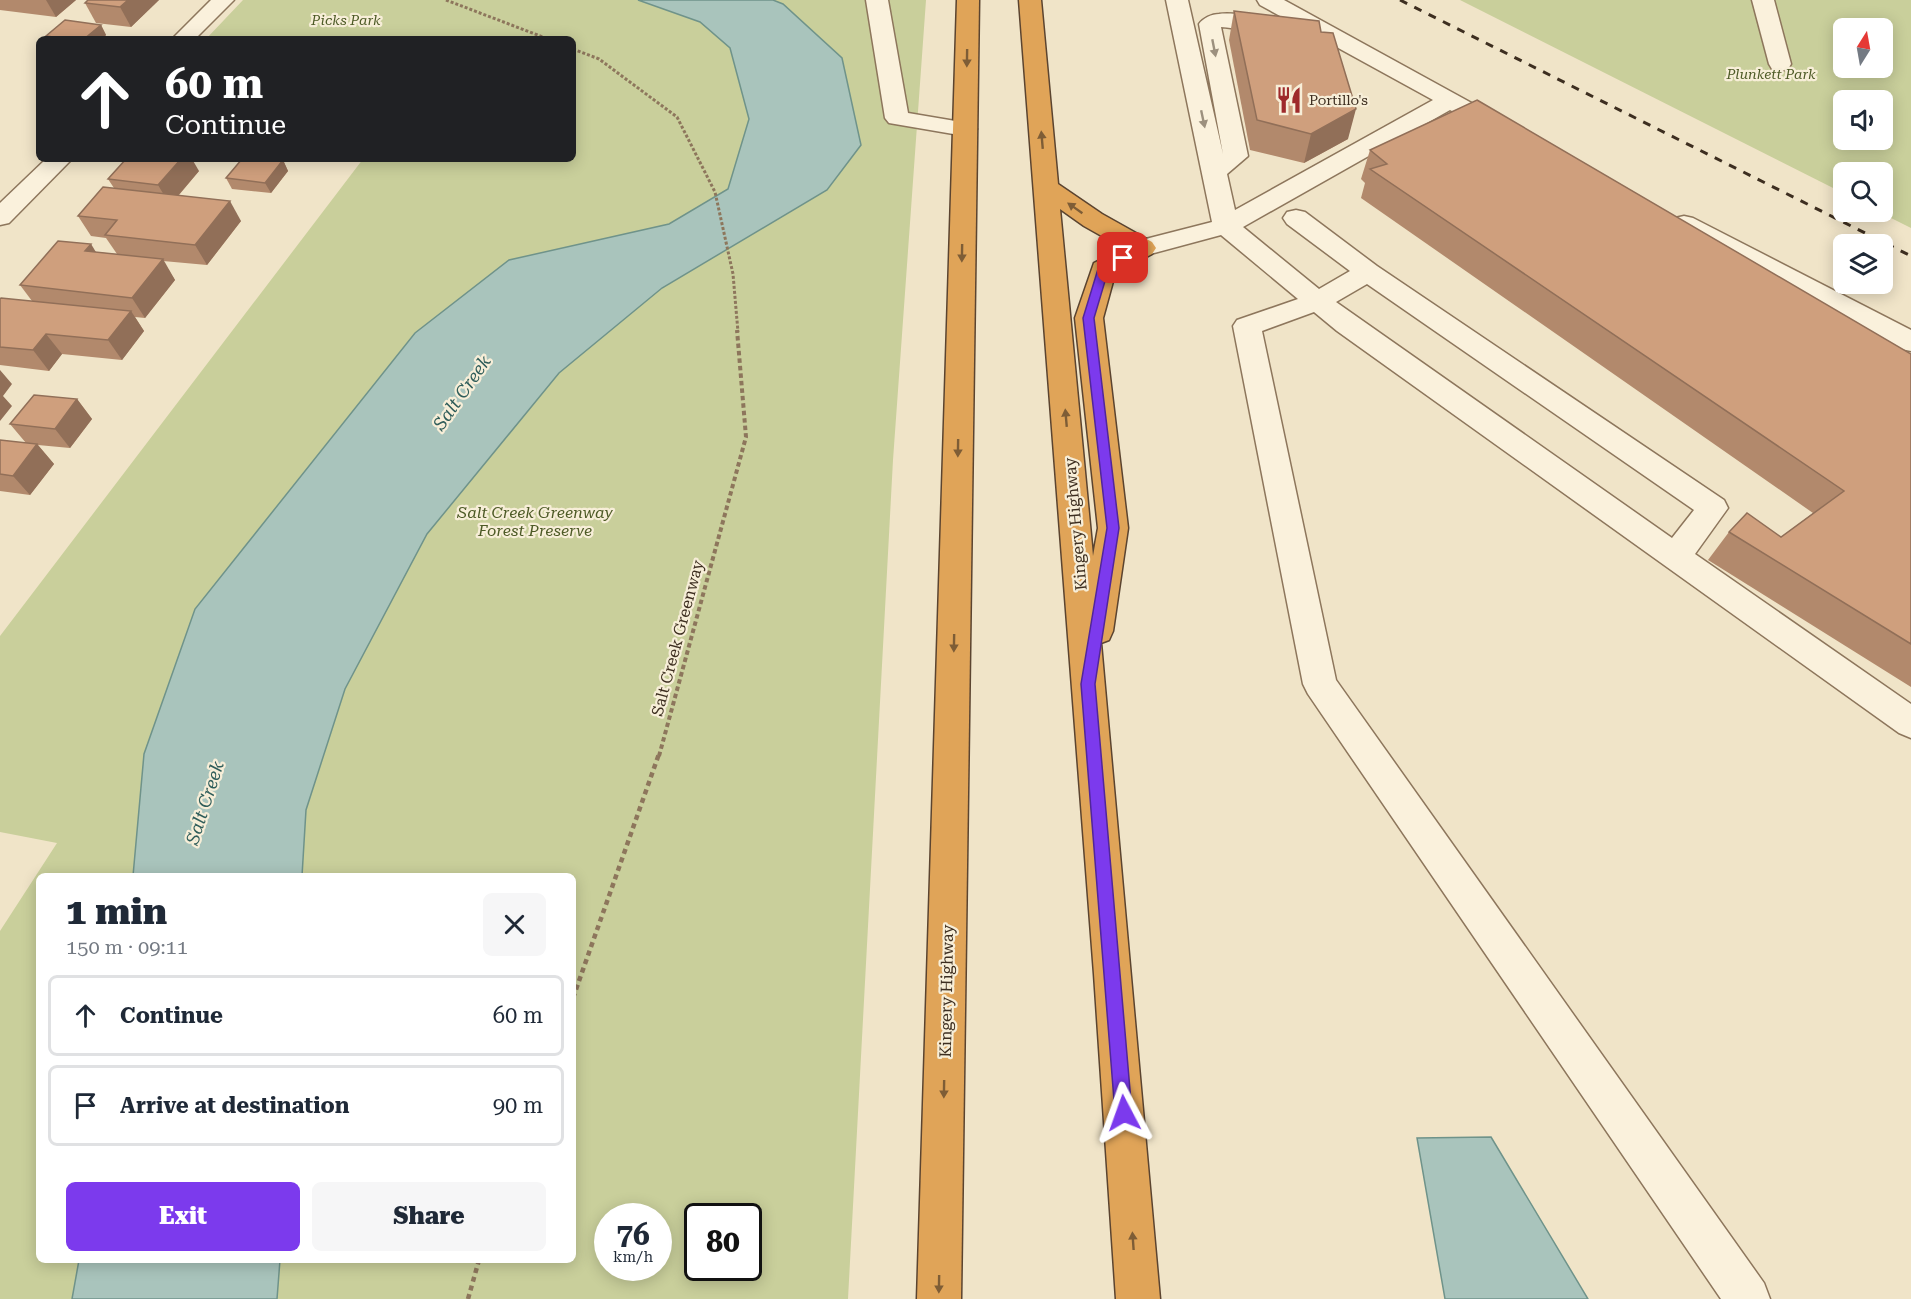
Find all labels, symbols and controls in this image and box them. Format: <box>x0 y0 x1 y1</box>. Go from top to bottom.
park label: Picks Park <box>310 12 381 28</box>
north arrow <box>1833 18 1893 78</box>
map controls <box>1833 18 1893 294</box>
one-way arrow <box>1210 38 1219 57</box>
one-way arrow <box>962 49 971 68</box>
text: 60 m <box>165 59 263 108</box>
icon: ahead <box>66 60 144 138</box>
park label: Plunkett Park <box>1725 66 1816 82</box>
restaurant icon: Portillo's <box>1274 85 1304 115</box>
button: sound <box>1833 90 1893 150</box>
place label: Portillo's <box>1309 92 1368 108</box>
text: Continue <box>165 109 286 141</box>
one-way arrow <box>1198 109 1208 128</box>
one-way arrow <box>1037 131 1047 150</box>
button: search <box>1833 162 1893 222</box>
one-way arrow <box>1068 202 1084 214</box>
pin <box>1097 232 1148 283</box>
button: layers <box>1833 234 1893 294</box>
icon: arrive <box>1106 241 1139 274</box>
one-way arrow <box>958 244 967 263</box>
water label: Salt Creek <box>428 351 495 435</box>
one-way arrow <box>1061 409 1071 428</box>
one-way arrow <box>953 439 963 458</box>
street label: Kingery Highway <box>1060 456 1091 591</box>
park label: Salt Creek Greenway Forest Preserve <box>456 503 613 540</box>
street label: Salt Creek Greenway <box>647 557 708 718</box>
one-way arrow <box>949 634 959 653</box>
water label: Salt Creek <box>181 758 228 848</box>
text: 1 min <box>66 891 167 933</box>
button: close <box>483 893 546 956</box>
street label: Kingery Highway <box>936 924 957 1058</box>
text: 150 m · 09:11 <box>66 935 188 959</box>
icon: ahead <box>69 999 102 1032</box>
text: Continue <box>120 1003 223 1028</box>
text: 60 m <box>493 1003 543 1028</box>
one-way arrow <box>940 1079 949 1098</box>
position arrow <box>1092 1081 1156 1145</box>
icon: arrive <box>69 1089 102 1122</box>
text: Arrive at destination <box>120 1093 349 1118</box>
text: 90 m <box>493 1093 543 1118</box>
button: Exit <box>66 1182 300 1251</box>
button: Share <box>312 1182 546 1251</box>
speed limit sign: 80 <box>684 1203 762 1281</box>
text: 76 <box>616 1217 650 1252</box>
one-way arrow <box>1129 1231 1138 1250</box>
text: km/h <box>613 1248 653 1266</box>
one-way arrow <box>935 1274 944 1293</box>

